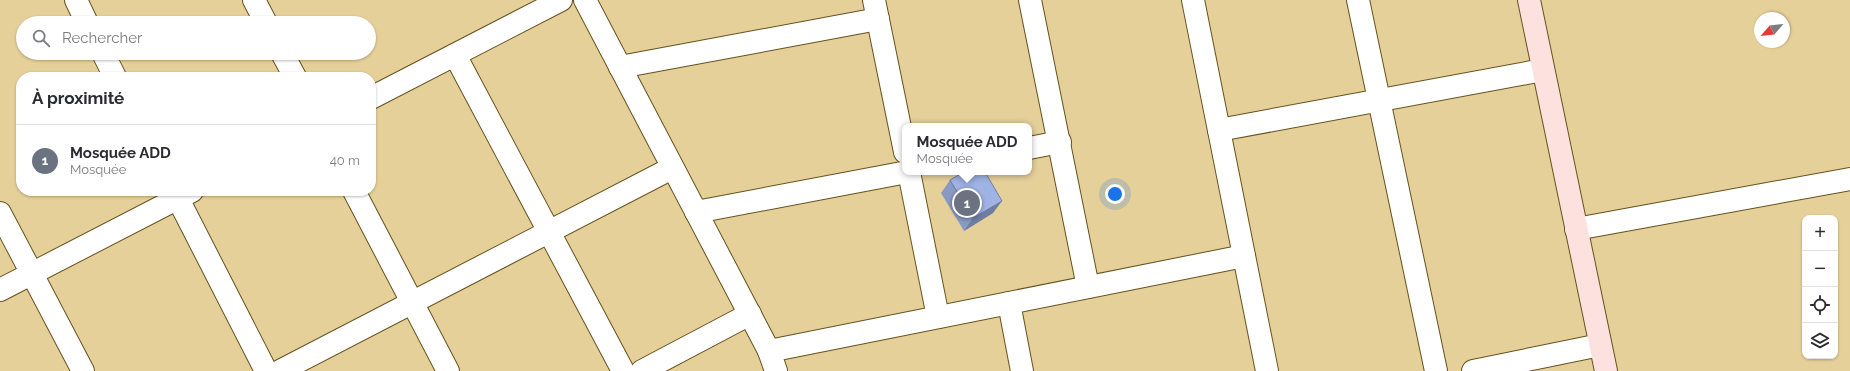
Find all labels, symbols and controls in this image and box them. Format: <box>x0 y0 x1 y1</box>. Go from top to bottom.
north arrow <box>1754 12 1790 48</box>
search box <box>16 16 376 60</box>
icon: search <box>30 27 52 49</box>
text: Rechercher <box>62 29 142 47</box>
text: À proximité <box>32 88 124 108</box>
popup <box>902 123 1032 175</box>
text: Mosquée ADD <box>917 133 1017 151</box>
text: Mosquée ADD <box>70 144 171 162</box>
text: Mosquée <box>917 151 973 166</box>
text: 1 <box>42 153 48 168</box>
text: 40 m <box>330 153 360 168</box>
text: Mosquée <box>70 162 126 177</box>
your location <box>1105 184 1125 204</box>
pin: 1 <box>954 188 980 218</box>
map controls <box>1802 215 1838 359</box>
button: + <box>1802 215 1838 251</box>
button: − <box>1802 251 1838 287</box>
button: locate <box>1802 287 1838 323</box>
button: layers <box>1802 323 1838 359</box>

